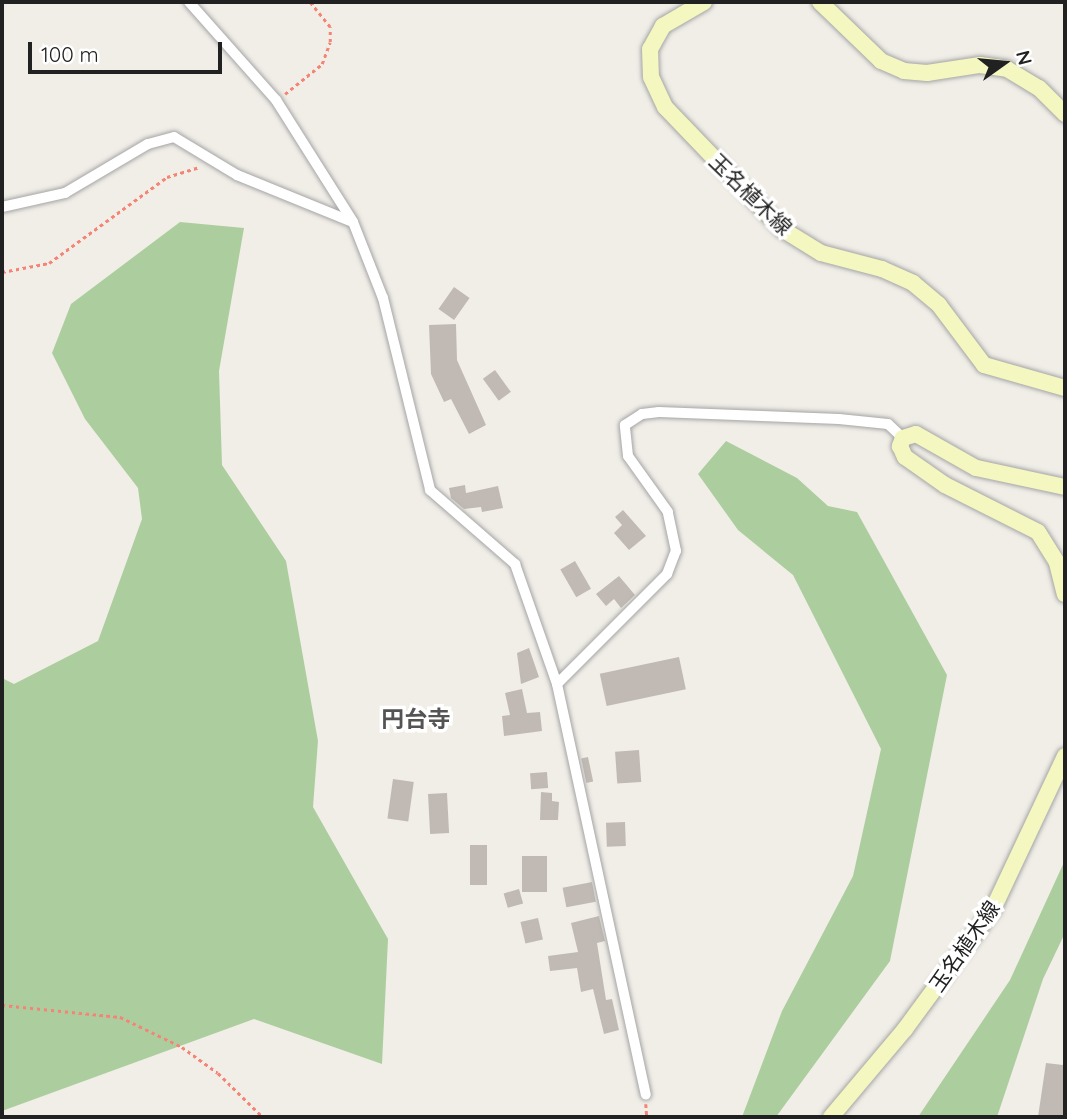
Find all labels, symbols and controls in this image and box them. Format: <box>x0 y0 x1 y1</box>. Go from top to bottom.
scale bar <box>32 28 226 72</box>
north arrow <box>969 28 1039 98</box>
text: 100 m <box>41 41 99 67</box>
text: N <box>1011 48 1038 67</box>
street label: 玉名植木線 <box>704 148 798 240</box>
district label: 円台寺 <box>382 705 450 733</box>
street label: 玉名植木線 <box>924 896 1004 996</box>

